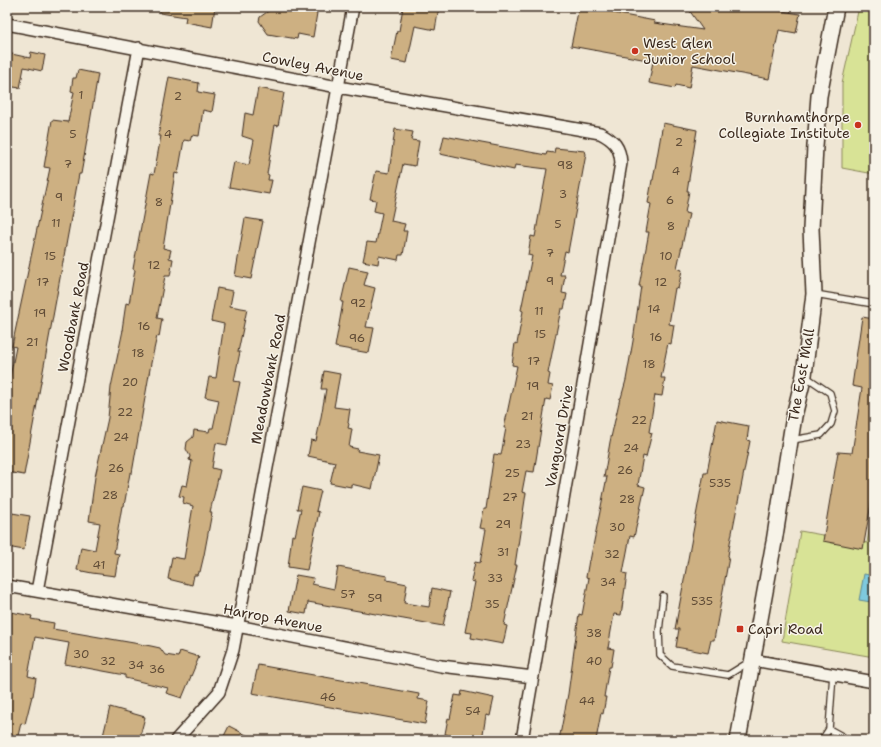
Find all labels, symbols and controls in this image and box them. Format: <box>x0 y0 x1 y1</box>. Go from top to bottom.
place label: West Glen Junior School <box>643 34 736 68</box>
marker: West Glen Junior School <box>630 46 640 56</box>
street label: Cowley Avenue <box>261 47 365 85</box>
house number: 1 <box>78 87 84 103</box>
house number: 2 <box>174 88 182 104</box>
place label: Burnhamthorpe Collegiate Institute <box>719 108 850 142</box>
marker: Burnhamthorpe Collegiate Institute <box>853 120 863 130</box>
house number: 5 <box>69 126 77 142</box>
house number: 4 <box>164 126 172 142</box>
house number: 2 <box>675 134 683 150</box>
house number: 7 <box>64 156 72 172</box>
house number: 98 <box>557 157 573 173</box>
house number: 4 <box>672 163 680 179</box>
house number: 3 <box>559 186 567 202</box>
house number: 9 <box>55 189 63 205</box>
house number: 6 <box>666 192 674 208</box>
house number: 8 <box>155 194 163 210</box>
house number: 11 <box>51 215 61 231</box>
house number: 5 <box>554 216 562 232</box>
house number: 8 <box>667 218 675 234</box>
house number: 7 <box>546 245 554 261</box>
house number: 15 <box>44 248 56 264</box>
house number: 10 <box>659 248 673 264</box>
house number: 12 <box>148 257 160 273</box>
street label: Woodbank Road <box>53 260 93 374</box>
house number: 9 <box>546 273 554 289</box>
house number: 17 <box>37 274 49 290</box>
house number: 12 <box>655 274 667 290</box>
house number: 92 <box>350 295 366 311</box>
house number: 14 <box>648 301 660 317</box>
house number: 11 <box>534 303 544 319</box>
house number: 19 <box>34 305 46 321</box>
street label: Meadowbank Road <box>247 312 289 446</box>
house number: 16 <box>137 318 151 334</box>
house number: 15 <box>534 326 546 342</box>
street label: The East Mall <box>784 326 818 423</box>
house number: 16 <box>649 329 663 345</box>
house number: 96 <box>349 330 365 346</box>
house number: 21 <box>26 334 38 350</box>
house number: 18 <box>131 345 145 361</box>
house number: 17 <box>528 353 540 369</box>
house number: 18 <box>642 356 656 372</box>
house number: 20 <box>122 374 138 390</box>
house number: 19 <box>527 378 539 394</box>
street label: Vanguard Drive <box>541 383 577 489</box>
house number: 22 <box>117 404 133 420</box>
house number: 21 <box>521 408 533 424</box>
house number: 22 <box>631 412 647 428</box>
house number: 24 <box>113 429 129 445</box>
house number: 23 <box>515 436 531 452</box>
house number: 24 <box>623 440 639 456</box>
house number: 26 <box>108 460 124 476</box>
house number: 26 <box>617 462 633 478</box>
house number: 25 <box>504 465 520 481</box>
house number: 535 <box>709 475 731 491</box>
house number: 28 <box>102 487 118 503</box>
house number: 27 <box>502 489 518 505</box>
house number: 28 <box>619 491 635 507</box>
house number: 29 <box>495 516 511 532</box>
house number: 30 <box>609 519 625 535</box>
house number: 31 <box>497 544 509 560</box>
house number: 32 <box>604 546 620 562</box>
house number: 41 <box>93 557 105 573</box>
house number: 33 <box>487 570 503 586</box>
house number: 34 <box>600 574 616 590</box>
house number: 57 <box>340 586 356 602</box>
house number: 59 <box>367 590 383 606</box>
house number: 535 <box>691 593 713 609</box>
house number: 35 <box>484 596 500 612</box>
street label: Harrop Avenue <box>222 600 324 637</box>
place label: Capri Road <box>748 620 823 638</box>
marker: Capri Road <box>735 624 745 634</box>
house number: 38 <box>586 625 602 641</box>
house number: 30 <box>73 646 89 662</box>
house number: 32 <box>100 653 116 669</box>
house number: 40 <box>586 653 602 669</box>
house number: 34 <box>128 657 144 673</box>
house number: 36 <box>149 661 165 677</box>
house number: 46 <box>320 689 336 705</box>
house number: 44 <box>579 693 595 709</box>
house number: 54 <box>465 703 481 719</box>

